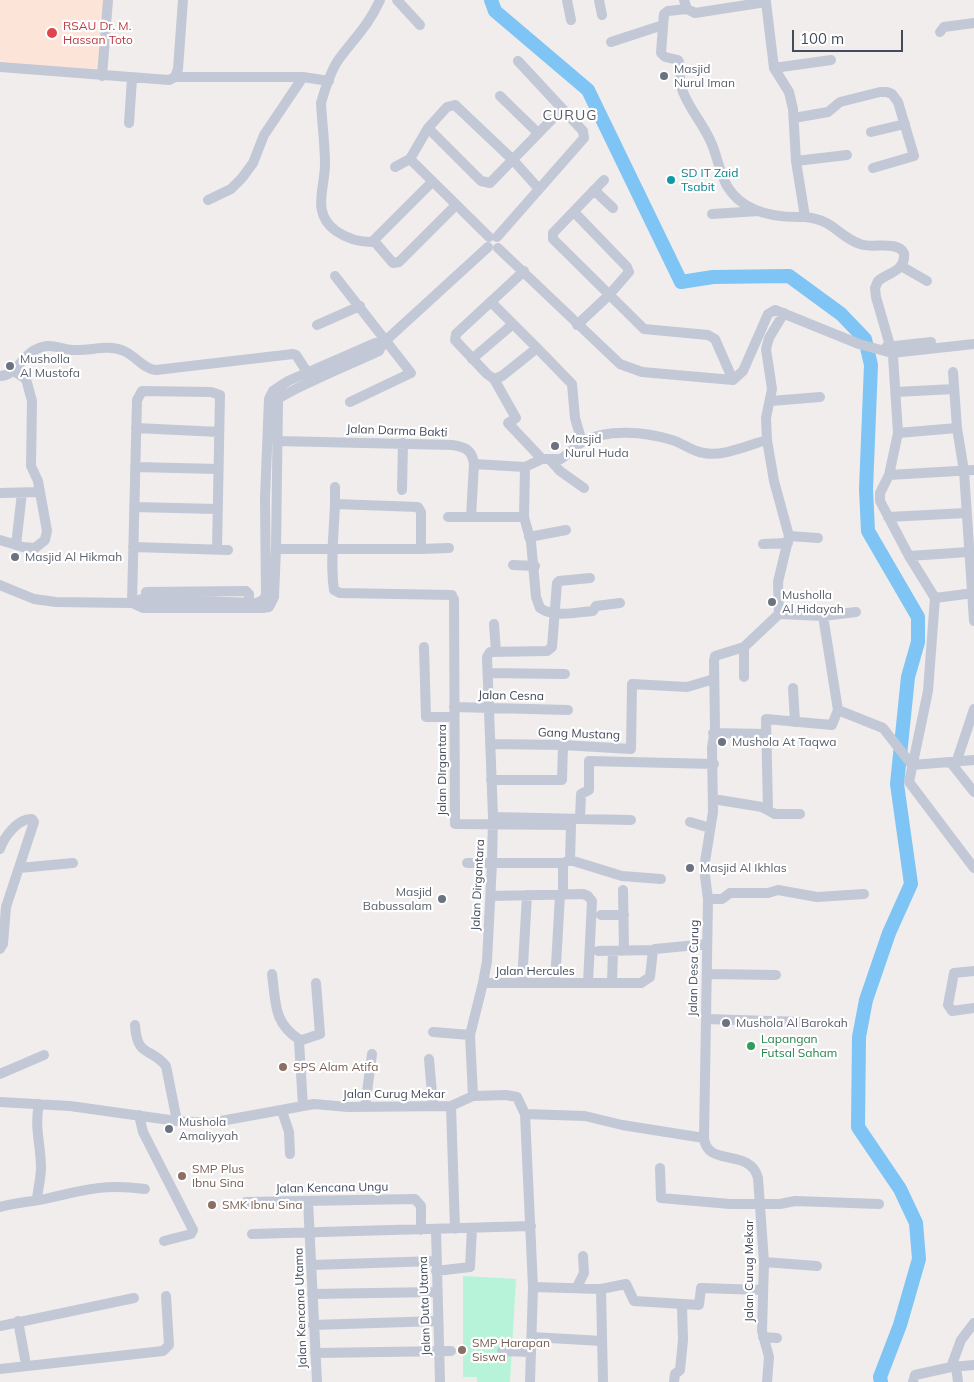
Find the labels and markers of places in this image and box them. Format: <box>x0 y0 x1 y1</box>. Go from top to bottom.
place label: RSAU Dr. M. Hassan Toto <box>63 19 133 47</box>
marker: RSAU Dr. M. Hassan Toto <box>45 26 59 40</box>
place label: Masjid Nurul Iman <box>674 62 735 90</box>
marker: Masjid Nurul Iman <box>658 70 670 82</box>
place label: SD IT Zaid Tsabit <box>681 166 738 194</box>
marker: SD IT Zaid Tsabit <box>665 174 677 186</box>
place label: Musholla Al Mustofa <box>20 352 80 380</box>
marker: Musholla Al Mustofa <box>4 360 16 372</box>
place label: Masjid Nurul Huda <box>565 432 629 460</box>
marker: Masjid Nurul Huda <box>549 440 561 452</box>
place label: Masjid Al Hikmah <box>25 550 122 564</box>
marker: Masjid Al Hikmah <box>9 551 21 563</box>
place label: Musholla Al Hidayah <box>782 588 844 616</box>
marker: Musholla Al Hidayah <box>766 596 778 608</box>
place label: Mushola At Taqwa <box>732 735 836 749</box>
marker: Mushola At Taqwa <box>716 736 728 748</box>
place label: Masjid Al Ikhlas <box>700 861 787 875</box>
marker: Masjid Al Ikhlas <box>684 862 696 874</box>
place label: Masjid Babussalam <box>363 885 432 913</box>
marker: Masjid Babussalam <box>436 893 448 905</box>
place label: Mushola Al Barokah <box>736 1016 848 1030</box>
marker: Mushola Al Barokah <box>720 1017 732 1029</box>
place label: Lapangan Futsal Saham <box>761 1032 837 1060</box>
marker: Lapangan Futsal Saham <box>745 1040 757 1052</box>
place label: SPS Alam Atifa <box>293 1060 378 1074</box>
marker: SPS Alam Atifa <box>277 1061 289 1073</box>
place label: Mushola Amaliyyah <box>179 1115 238 1143</box>
marker: Mushola Amaliyyah <box>163 1123 175 1135</box>
place label: SMP Plus Ibnu Sina <box>192 1162 244 1190</box>
marker: SMP Plus Ibnu Sina <box>176 1170 188 1182</box>
place label: SMK Ibnu Sina <box>222 1198 302 1212</box>
marker: SMK Ibnu Sina <box>206 1199 218 1211</box>
place label: SMP Harapan Siswa <box>472 1336 550 1364</box>
marker: SMP Harapan Siswa <box>456 1344 468 1356</box>

